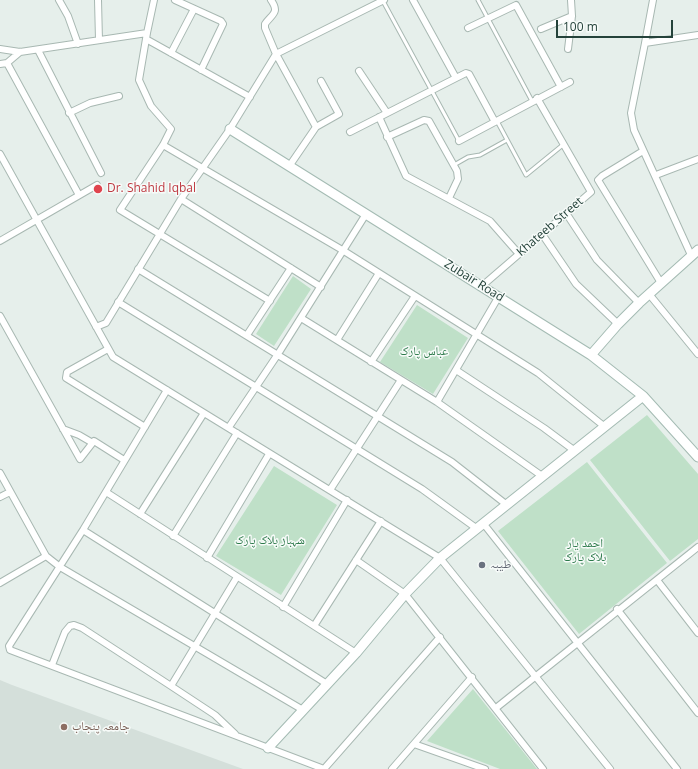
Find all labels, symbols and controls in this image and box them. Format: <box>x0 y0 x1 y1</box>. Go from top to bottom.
scale bar <box>558 12 675 38</box>
text: 100 m <box>563 18 598 35</box>
place label: Dr. Shahid Iqbal <box>107 182 196 196</box>
marker: Dr. Shahid Iqbal <box>92 183 104 195</box>
street label: Khateeb Street <box>514 194 586 260</box>
street label: Zubair Road <box>441 257 507 305</box>
park label: عباس پارک <box>400 345 448 359</box>
park label: شہباز بلاک پارک <box>235 534 305 548</box>
park label: احمد یار بلاک پارک <box>564 537 606 565</box>
place label: طیبہ <box>490 558 511 572</box>
marker: طیبہ <box>477 560 487 570</box>
place label: جامعہ پنجاب <box>72 720 130 734</box>
marker: جامعہ پنجاب <box>59 722 69 732</box>

